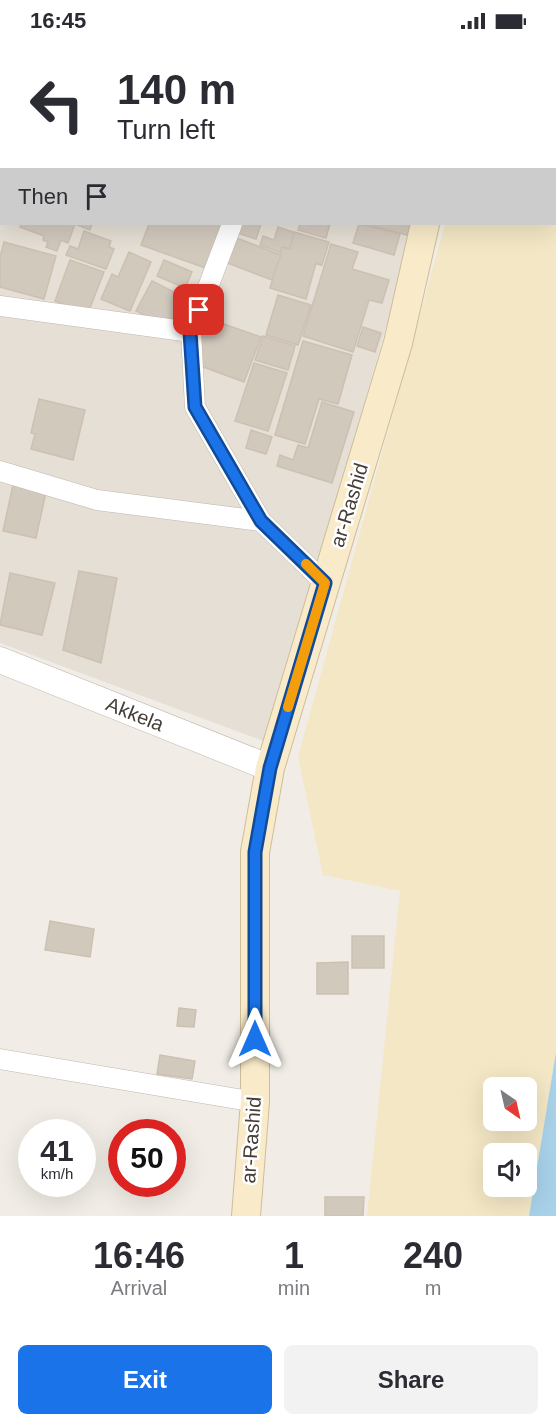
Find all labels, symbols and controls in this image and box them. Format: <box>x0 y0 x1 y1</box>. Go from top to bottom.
text: 16:45 <box>30 8 86 33</box>
icon: left <box>18 66 96 144</box>
text: 140 m <box>117 66 236 113</box>
text: Turn left <box>117 115 215 145</box>
icon: arrive <box>80 180 113 213</box>
text: Then <box>18 184 68 209</box>
pin <box>173 284 224 335</box>
icon: arrive <box>182 293 215 326</box>
street label: ar-Rashid <box>326 460 372 550</box>
street label: Akkela <box>103 693 168 736</box>
position arrow <box>223 1007 287 1071</box>
north arrow <box>483 1077 537 1131</box>
map controls <box>483 1077 537 1197</box>
street label: ar-Rashid <box>237 1096 265 1184</box>
speed limit sign: 50 <box>108 1119 186 1197</box>
text: 41 <box>40 1134 74 1167</box>
button: sound <box>483 1143 537 1197</box>
text: km/h <box>41 1165 73 1182</box>
text: 16:46 <box>93 1235 185 1276</box>
text: 1 <box>284 1235 304 1276</box>
text: 240 <box>403 1235 463 1276</box>
text: Arrival <box>111 1277 167 1299</box>
text: min <box>278 1277 310 1299</box>
text: m <box>425 1277 441 1299</box>
button: Exit <box>18 1345 272 1414</box>
button: Share <box>284 1345 538 1414</box>

